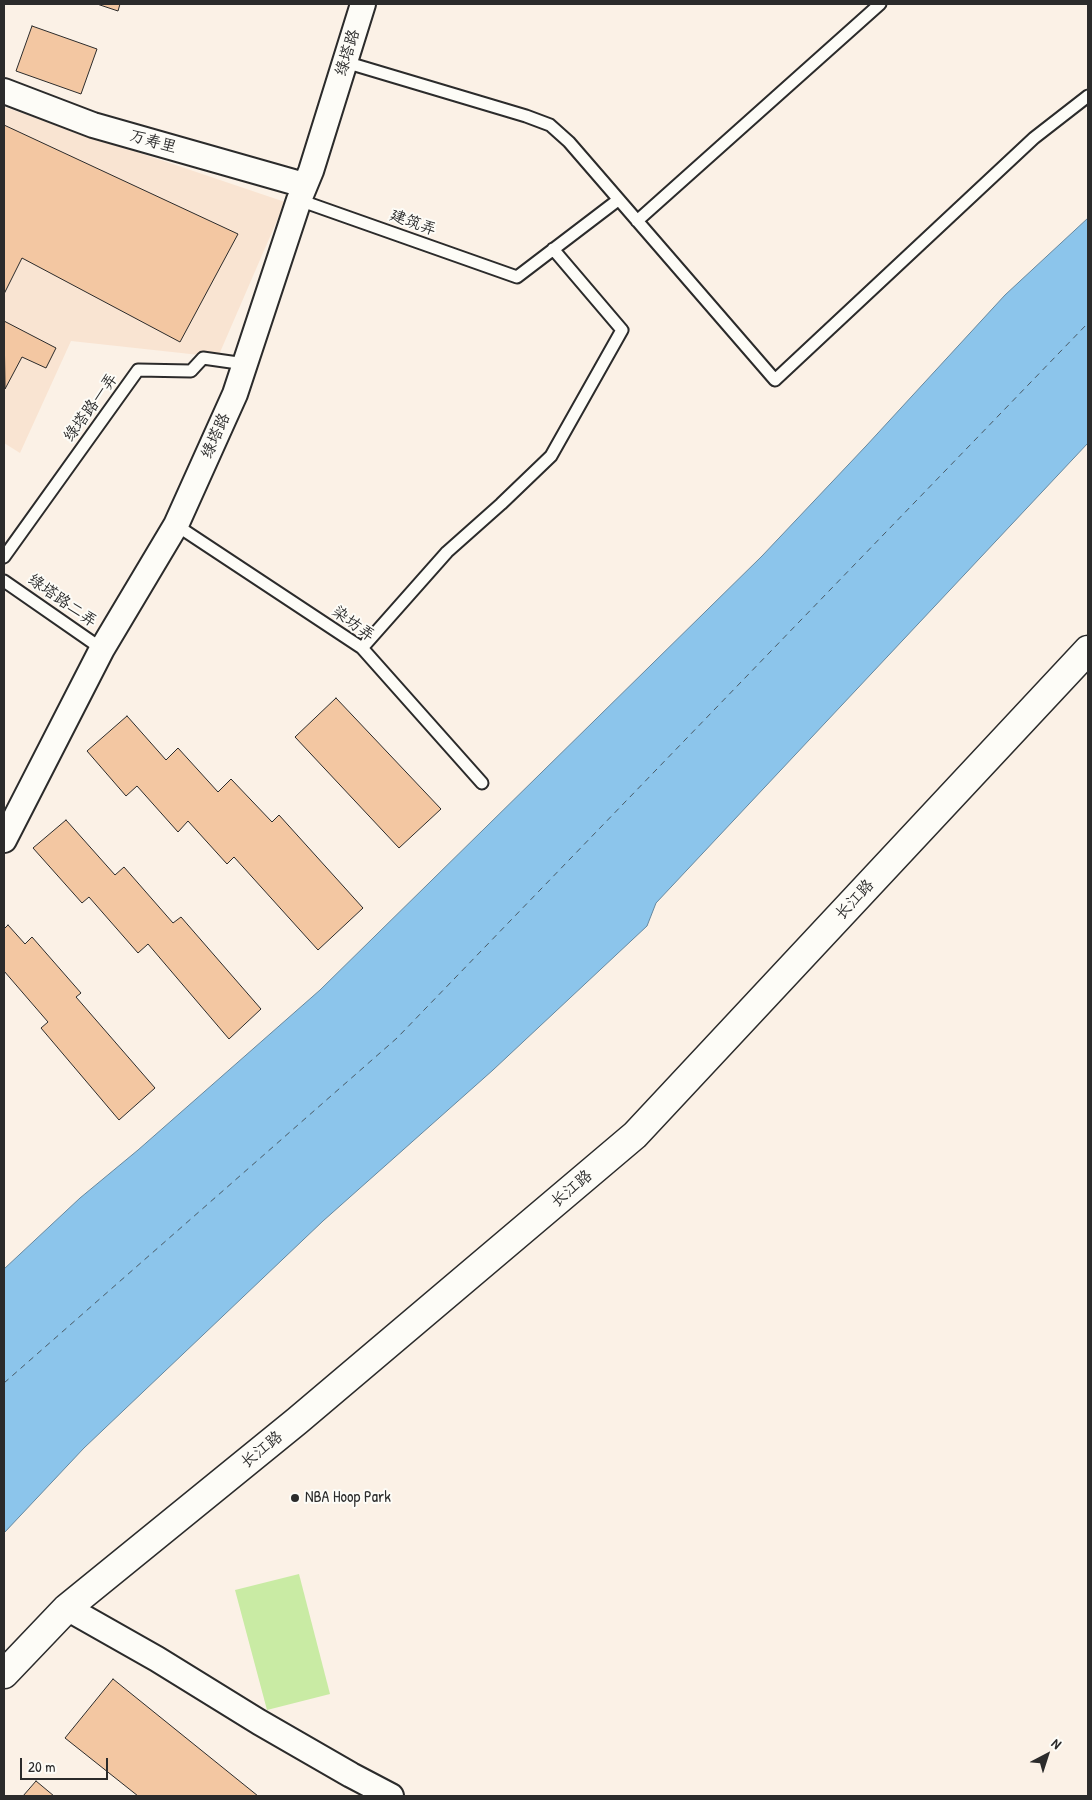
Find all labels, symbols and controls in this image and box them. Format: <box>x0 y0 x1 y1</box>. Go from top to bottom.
street label: 绿塔路 <box>332 27 364 79</box>
street label: 万寿里 <box>127 126 179 158</box>
street label: 建筑弄 <box>387 206 439 240</box>
street label: 绿塔路一弄 <box>60 370 122 446</box>
street label: 绿塔路 <box>197 410 235 462</box>
street label: 绿塔路二弄 <box>24 570 100 632</box>
street label: 染坊弄 <box>328 602 378 646</box>
street label: 长江路 <box>832 876 878 924</box>
street label: 长江路 <box>547 1166 597 1212</box>
street label: 长江路 <box>237 1427 287 1473</box>
place label: NBA Hoop Park <box>305 1488 391 1508</box>
marker: NBA Hoop Park <box>289 1492 301 1504</box>
north arrow <box>1022 1730 1072 1780</box>
text: N <box>1048 1733 1066 1753</box>
scale bar <box>22 1748 110 1780</box>
text: 20 m <box>28 1756 55 1777</box>

